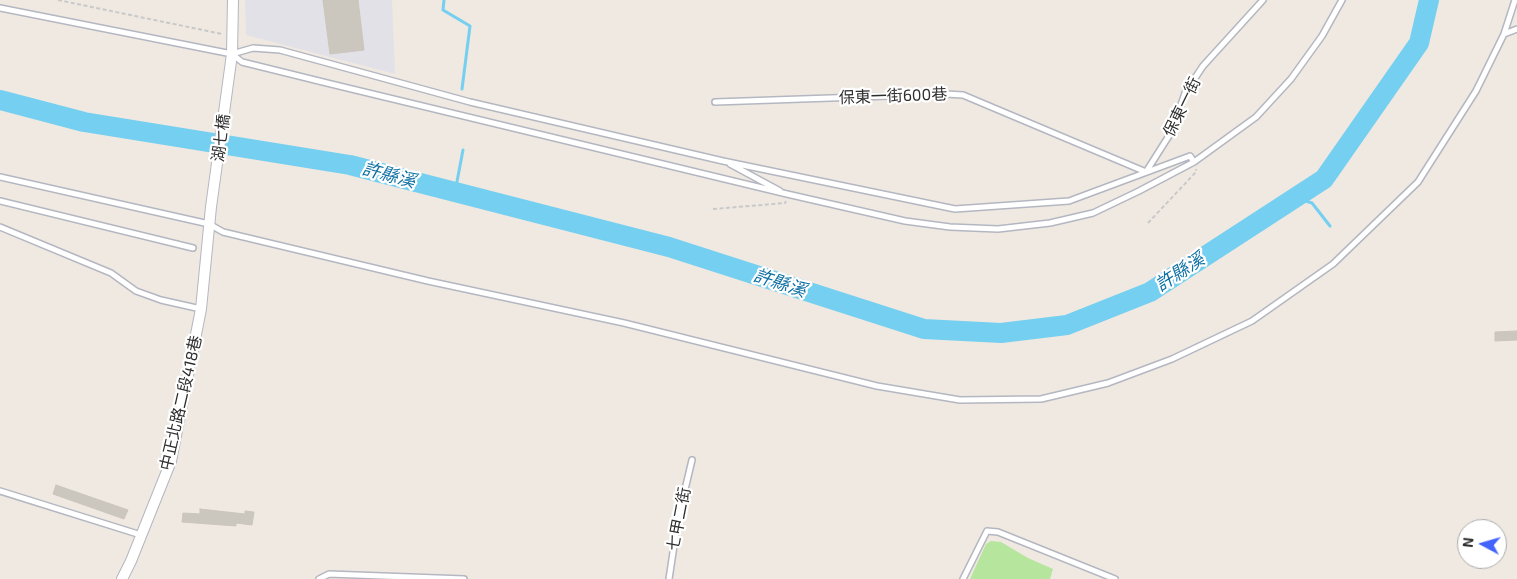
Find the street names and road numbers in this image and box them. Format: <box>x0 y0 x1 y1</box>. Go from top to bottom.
street label: 保東一街 <box>1159 74 1205 140</box>
street label: 保東一街600巷 <box>838 85 948 107</box>
street label: 湖七橋 <box>208 113 234 163</box>
street label: 中正北路二段418巷 <box>156 334 206 472</box>
street label: 七甲二街 <box>663 486 695 552</box>

